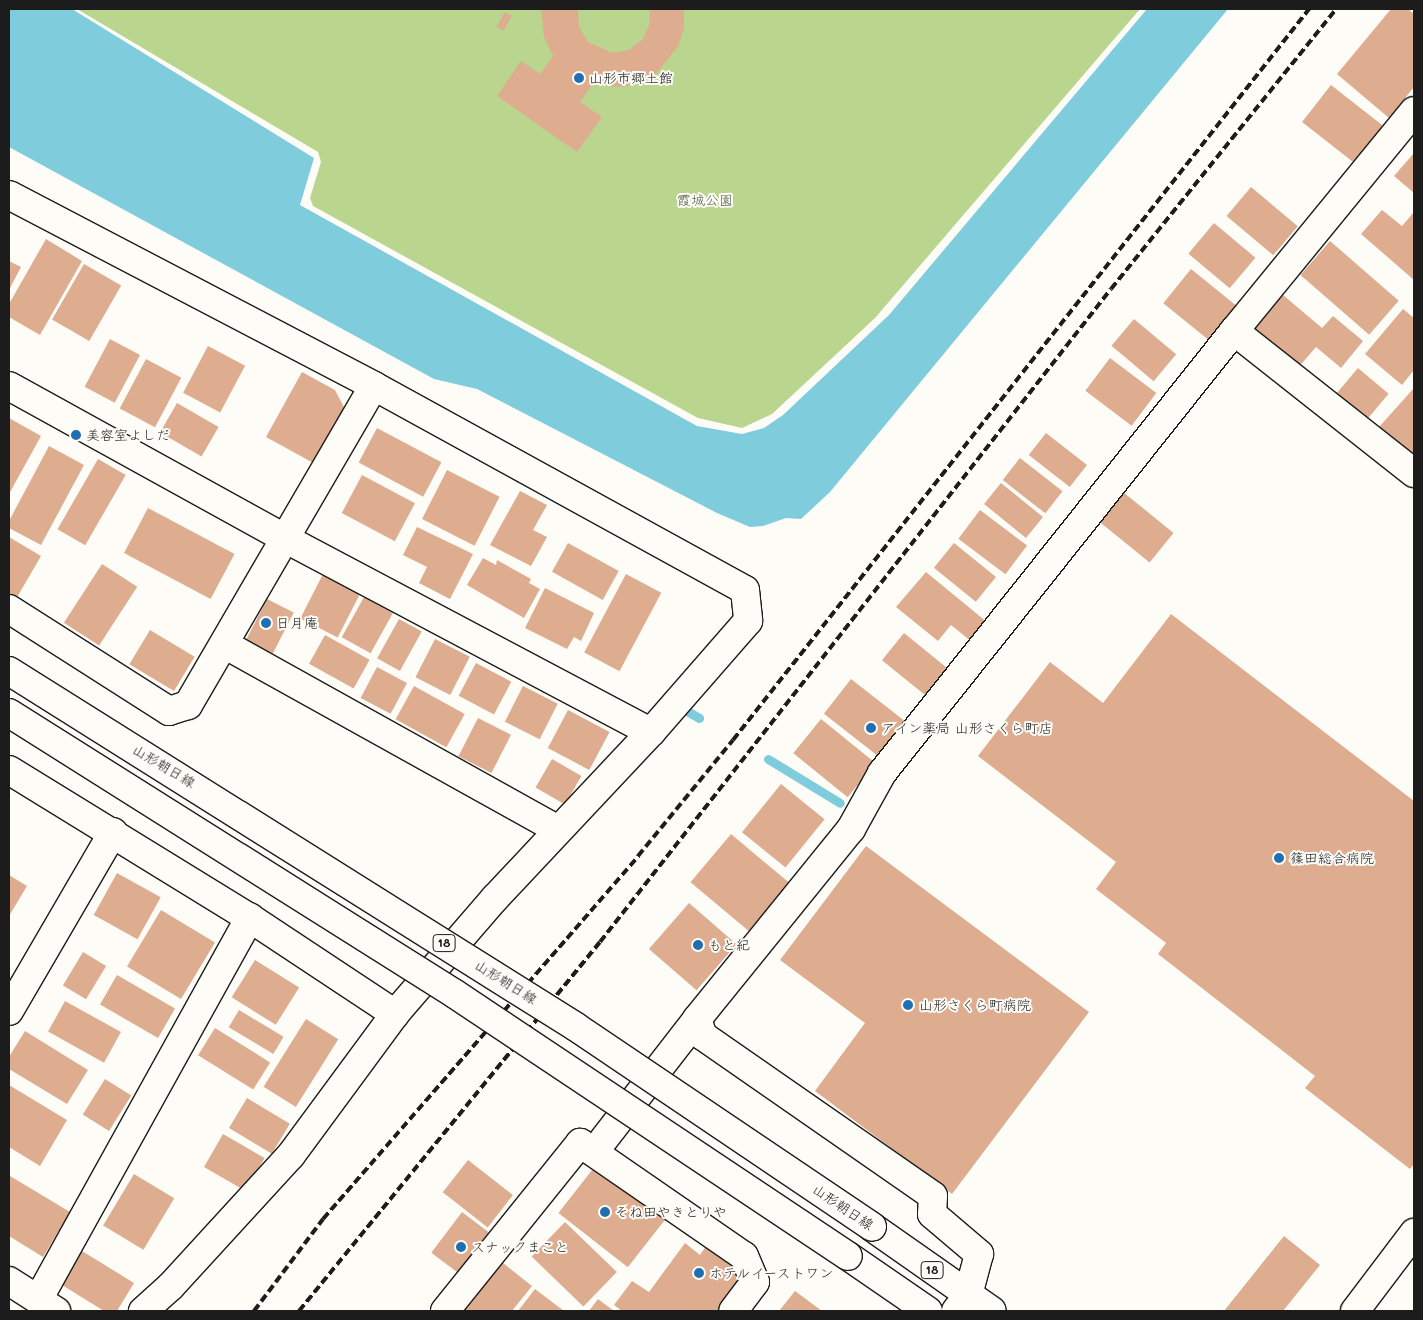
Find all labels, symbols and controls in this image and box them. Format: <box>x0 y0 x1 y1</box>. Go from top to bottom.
place label: 山形市郷土館 <box>589 70 673 86</box>
marker: 山形市郷土館 <box>573 72 585 84</box>
park label: 霞城公園 <box>677 192 733 208</box>
place label: 美容室よしだ <box>86 427 170 443</box>
marker: 美容室よしだ <box>70 429 82 441</box>
place label: 日月庵 <box>276 615 318 631</box>
marker: 日月庵 <box>260 617 272 629</box>
place label: アイン薬局 山形さくら町店 <box>881 720 1053 736</box>
marker: アイン薬局 山形さくら町店 <box>865 722 877 734</box>
street label: 山形朝日線 <box>130 741 198 791</box>
place label: 篠田総合病院 <box>1290 850 1374 866</box>
marker: 篠田総合病院 <box>1272 851 1286 865</box>
road number: 18 <box>432 934 456 952</box>
place label: もと紀 <box>708 937 750 953</box>
marker: もと紀 <box>692 939 704 951</box>
street label: 山形朝日線 <box>472 956 540 1008</box>
place label: 山形さくら町病院 <box>919 997 1031 1013</box>
marker: 山形さくら町病院 <box>901 998 915 1012</box>
street label: 山形朝日線 <box>809 1180 877 1234</box>
place label: そね田やきとりや <box>615 1204 727 1220</box>
marker: そね田やきとりや <box>599 1206 611 1218</box>
place label: スナックまこと <box>471 1239 569 1255</box>
marker: スナックまこと <box>455 1241 467 1253</box>
road number: 18 <box>920 1260 944 1280</box>
place label: ホテルイーストワン <box>709 1265 834 1281</box>
marker: ホテルイーストワン <box>693 1267 705 1279</box>

